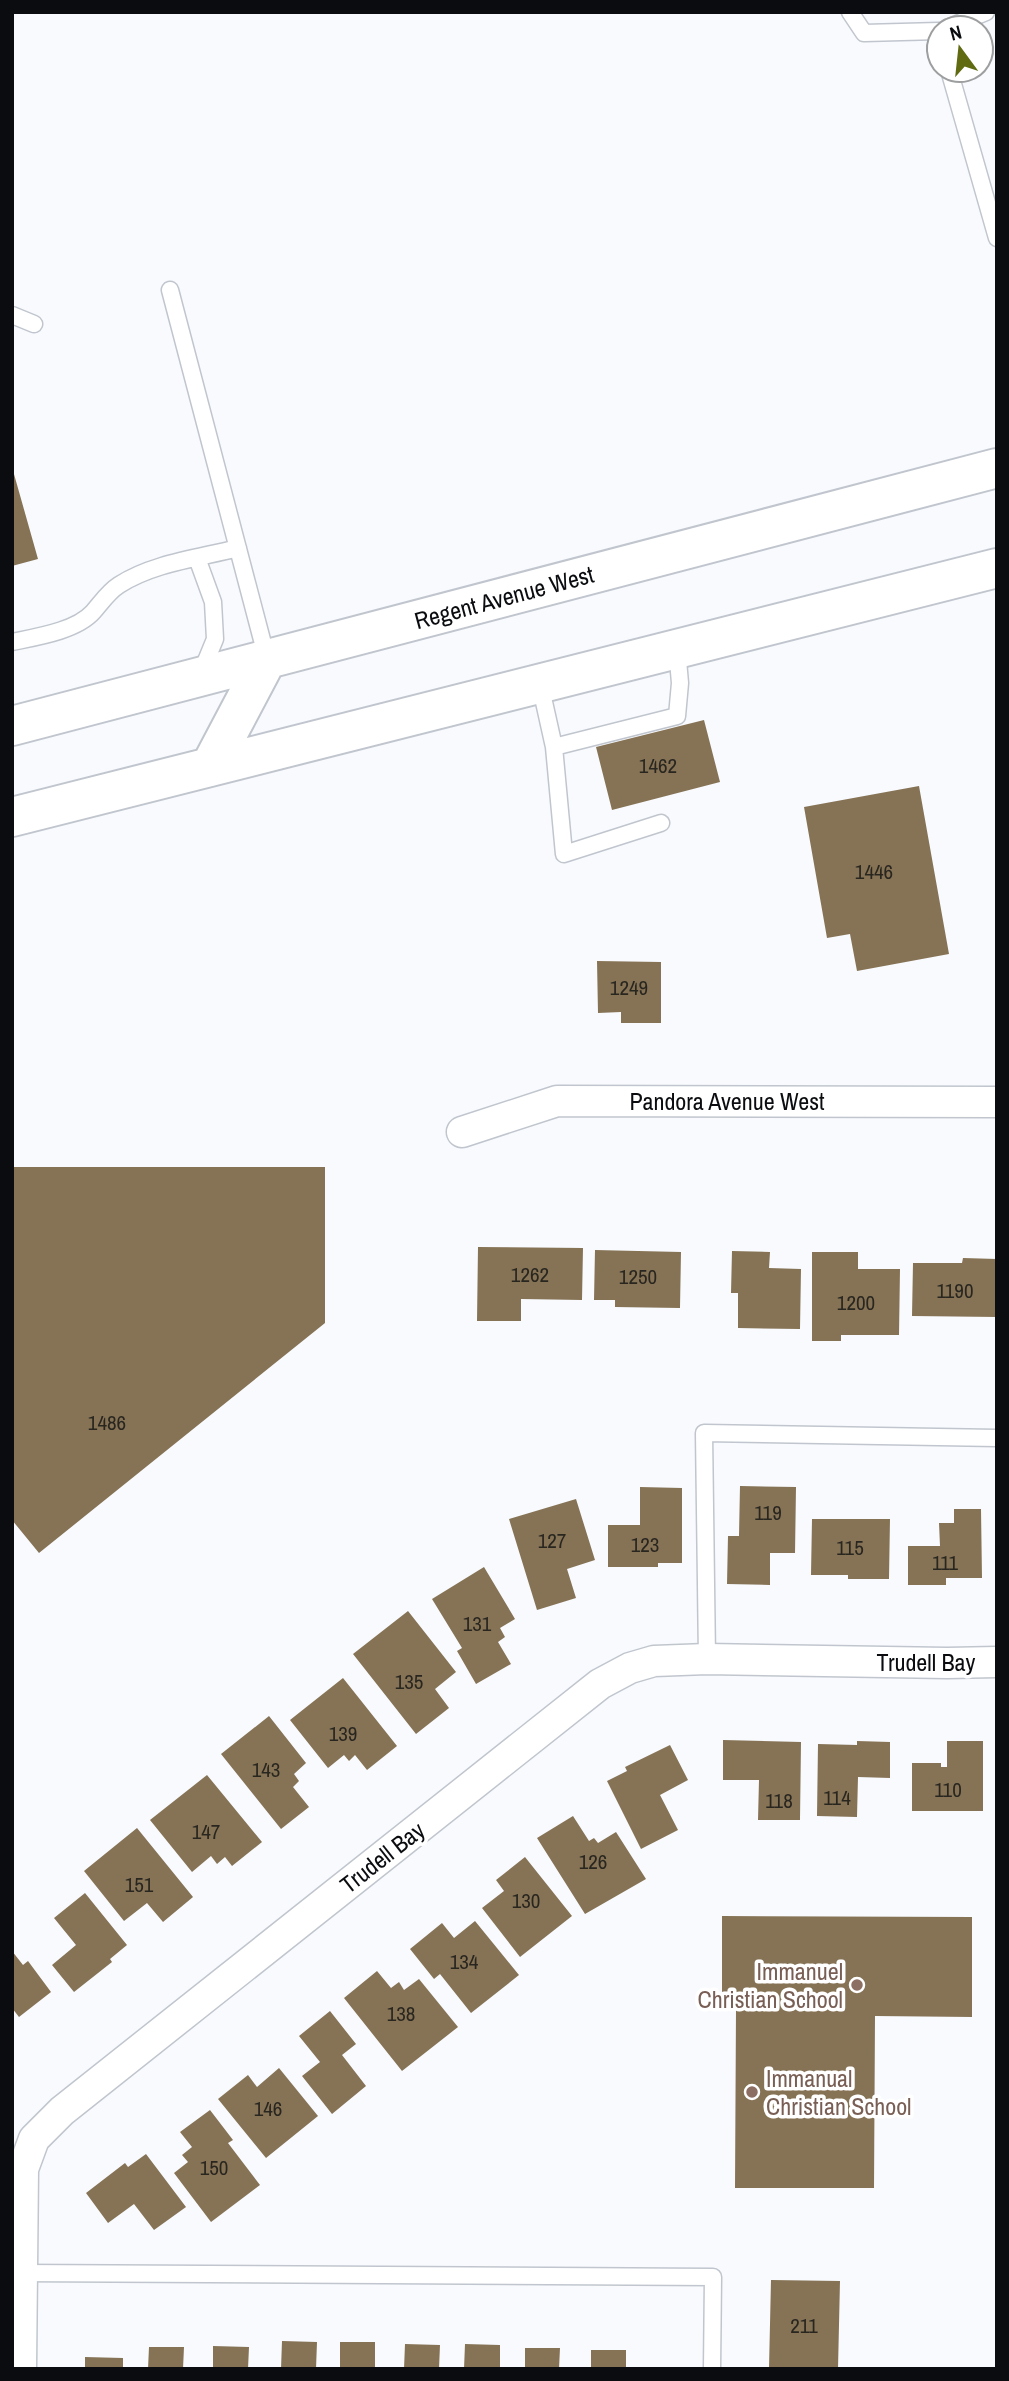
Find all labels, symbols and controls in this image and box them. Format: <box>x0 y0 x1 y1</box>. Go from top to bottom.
north arrow <box>925 14 995 84</box>
text: N <box>947 19 964 47</box>
street label: Regent Avenue West <box>411 558 598 636</box>
house number: 1462 <box>639 751 677 780</box>
house number: 1446 <box>855 857 893 886</box>
house number: 1249 <box>610 973 648 1002</box>
street label: Pandora Avenue West <box>629 1085 825 1117</box>
house number: 1262 <box>511 1260 549 1289</box>
house number: 1250 <box>619 1262 657 1291</box>
house number: 1190 <box>936 1276 974 1305</box>
house number: 1200 <box>837 1288 875 1317</box>
house number: 1486 <box>88 1408 126 1437</box>
house number: 119 <box>754 1498 782 1527</box>
house number: 127 <box>538 1526 566 1555</box>
house number: 123 <box>631 1530 659 1559</box>
house number: 115 <box>836 1533 864 1562</box>
house number: 111 <box>932 1548 959 1577</box>
house number: 131 <box>463 1609 492 1638</box>
street label: Trudell Bay <box>877 1646 976 1678</box>
house number: 135 <box>395 1667 423 1696</box>
house number: 139 <box>329 1719 357 1748</box>
house number: 143 <box>252 1755 280 1784</box>
house number: 110 <box>934 1775 962 1804</box>
house number: 114 <box>823 1783 851 1812</box>
house number: 118 <box>765 1786 793 1815</box>
street label: Trudell Bay <box>333 1814 431 1900</box>
house number: 147 <box>192 1817 220 1846</box>
house number: 126 <box>579 1847 607 1876</box>
house number: 151 <box>125 1870 154 1899</box>
house number: 130 <box>512 1886 540 1915</box>
house number: 134 <box>450 1947 479 1976</box>
place label: Immanuel Christian School <box>698 1955 843 2015</box>
marker: Immanuel Christian School <box>849 1977 865 1993</box>
house number: 138 <box>387 1999 415 2028</box>
place label: Immanual Christian School <box>766 2062 912 2122</box>
marker: Immanual Christian School <box>744 2084 760 2100</box>
house number: 146 <box>254 2094 282 2123</box>
house number: 150 <box>200 2153 228 2182</box>
house number: 211 <box>790 2311 818 2340</box>

